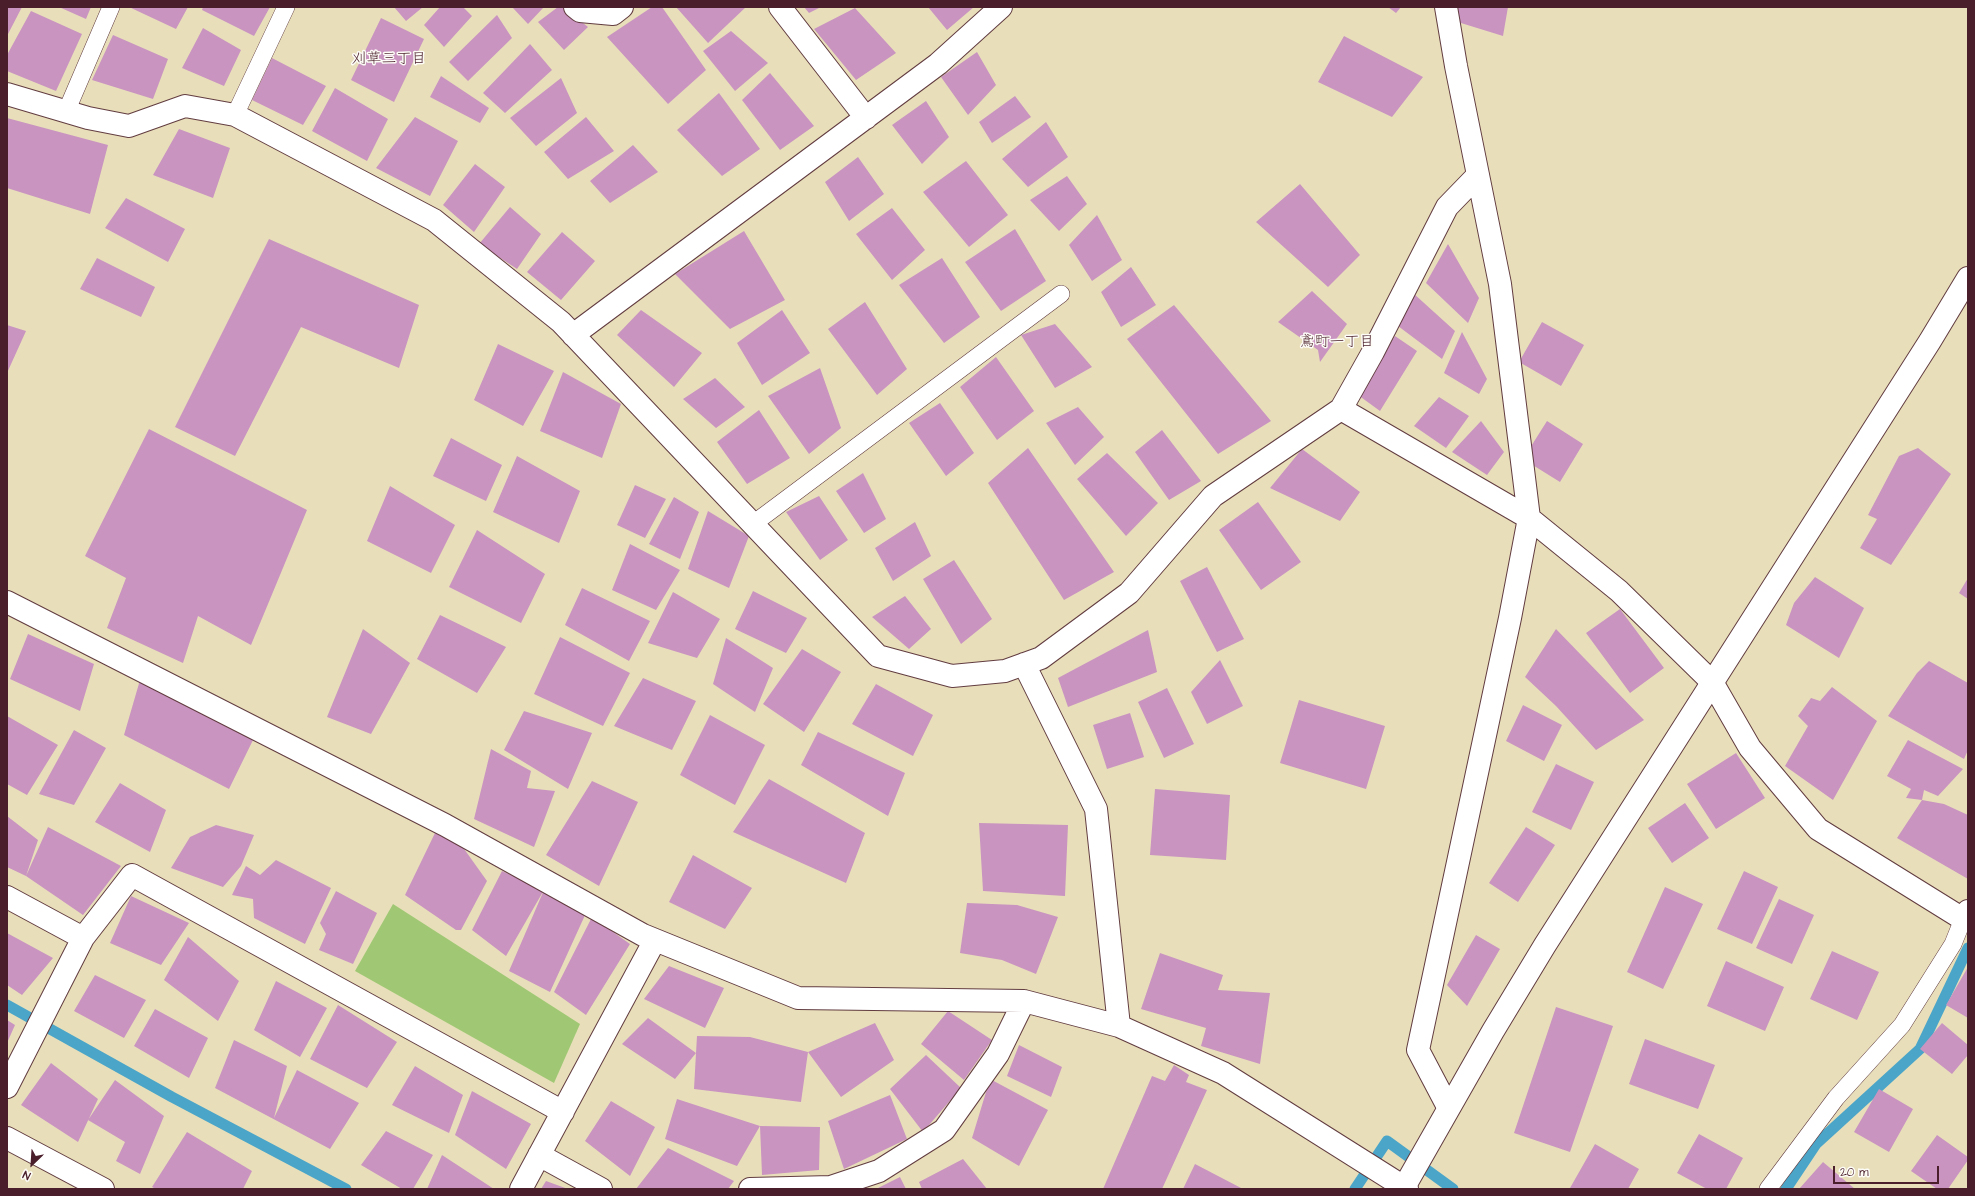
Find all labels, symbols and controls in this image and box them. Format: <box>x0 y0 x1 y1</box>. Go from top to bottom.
district label: 刈草三丁目 <box>352 51 426 69</box>
district label: 鳶町一丁目 <box>1300 334 1374 352</box>
north arrow <box>12 1144 52 1184</box>
scale bar <box>1835 1158 1941 1184</box>
text: 20 m <box>1840 1164 1869 1181</box>
text: N <box>20 1167 33 1184</box>

